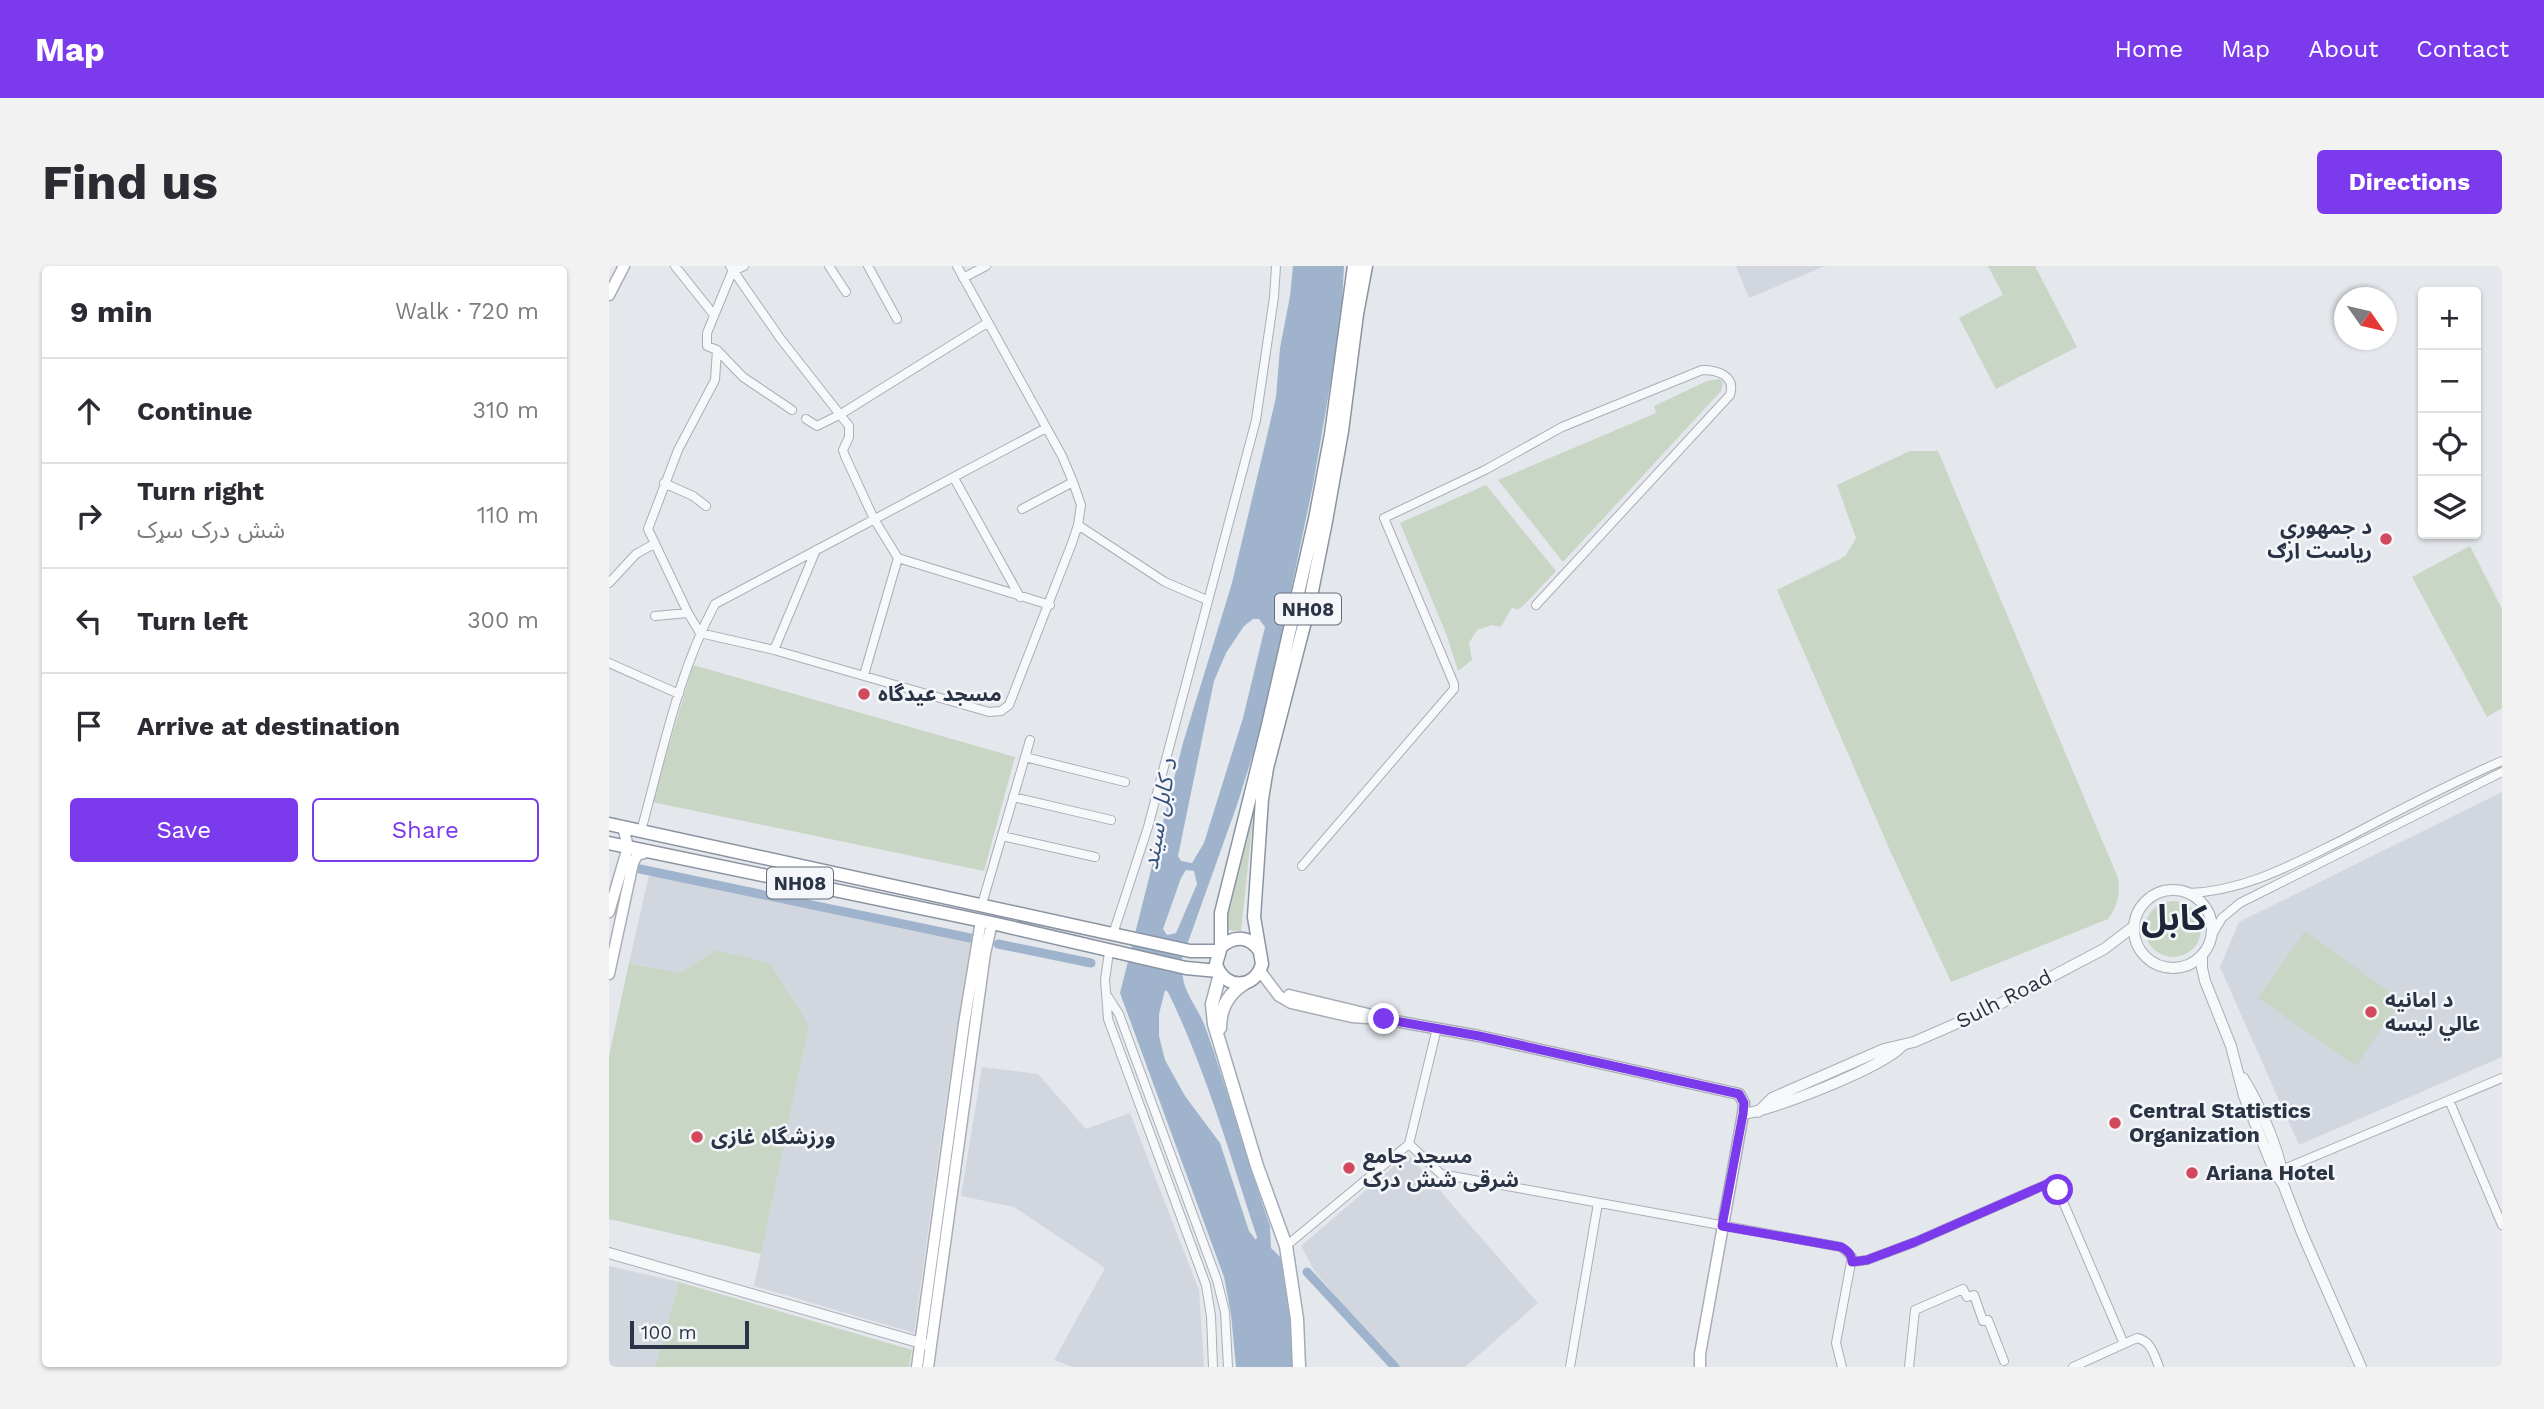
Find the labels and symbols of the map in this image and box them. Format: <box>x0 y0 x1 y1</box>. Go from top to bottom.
north arrow <box>2334 287 2397 350</box>
place label: د جمهوري ریاست ارګ <box>2267 514 2372 563</box>
marker: د جمهوري ریاست ارګ <box>2378 531 2394 547</box>
road number: NH08 <box>1275 594 1341 624</box>
place label: مسجد عیدگاه <box>878 681 1002 706</box>
marker: مسجد عیدگاه <box>856 686 872 702</box>
water label: د کابل سيند <box>1136 755 1183 872</box>
road number: NH08 <box>767 868 833 898</box>
district label: کابل <box>2141 897 2208 939</box>
street label: Sulh Road <box>1952 964 2056 1033</box>
place label: د امانیه عالي لیسه <box>2385 987 2480 1041</box>
route end <box>1368 1003 1399 1034</box>
marker: د امانیه عالي لیسه <box>2363 1004 2379 1020</box>
place label: Central Statistics Organization <box>2129 1098 2311 1147</box>
marker: Central Statistics Organization <box>2107 1115 2123 1131</box>
place label: ورزشگاه غازی <box>711 1124 835 1149</box>
marker: ورزشگاه غازی <box>689 1129 705 1145</box>
place label: مسجد جامع شرقی شش درک <box>1363 1143 1519 1192</box>
marker: مسجد جامع شرقی شش درک <box>1341 1160 1357 1176</box>
place label: Ariana Hotel <box>2206 1160 2335 1185</box>
marker: Ariana Hotel <box>2184 1165 2200 1181</box>
route start <box>2042 1174 2073 1205</box>
scale bar <box>630 1318 749 1350</box>

